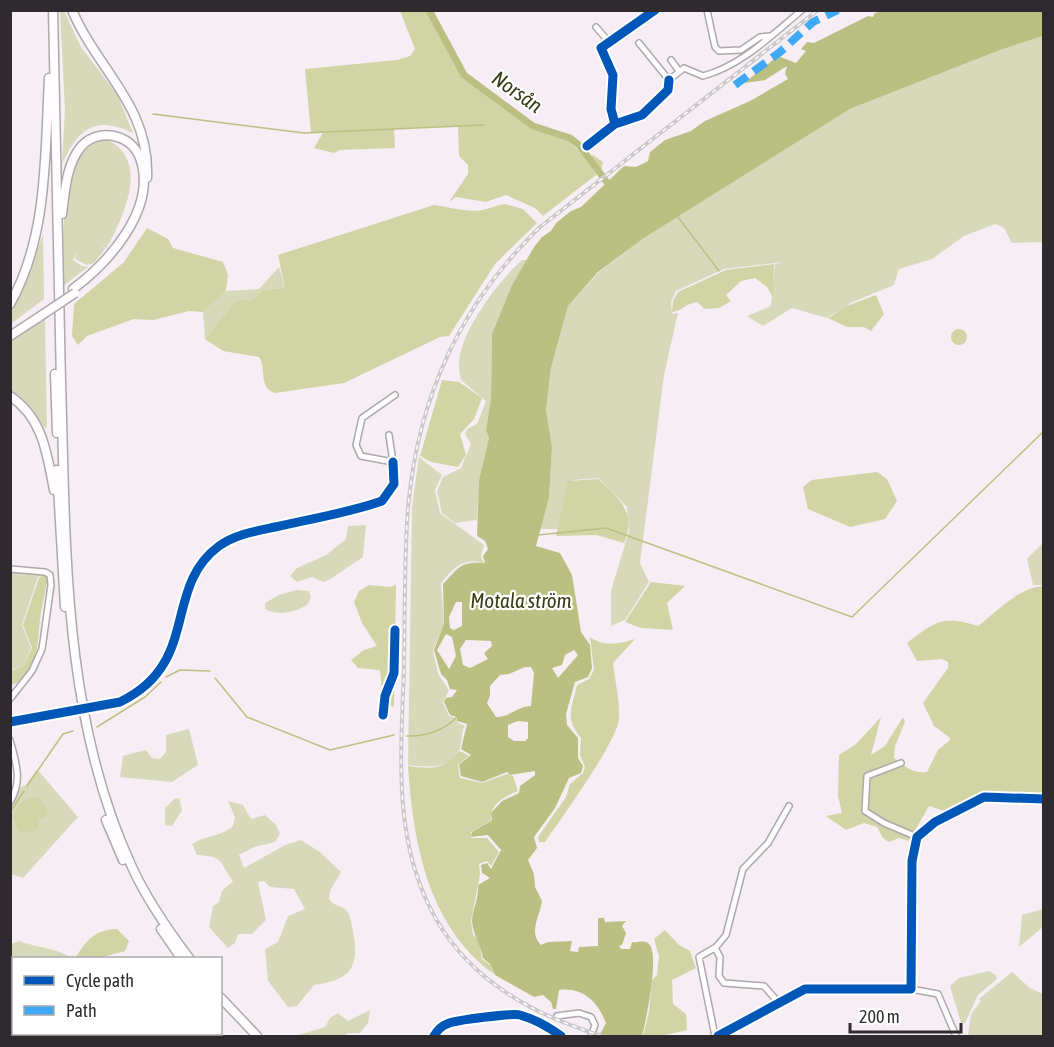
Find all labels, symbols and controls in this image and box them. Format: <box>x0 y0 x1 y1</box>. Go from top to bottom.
water label: Norsån <box>488 65 547 117</box>
water label: Motala ström <box>470 588 572 612</box>
legend <box>12 957 222 1035</box>
text: Cycle path <box>66 970 134 991</box>
scale bar <box>850 996 961 1034</box>
text: Path <box>66 1000 97 1021</box>
text: 200 m <box>859 1006 900 1027</box>

